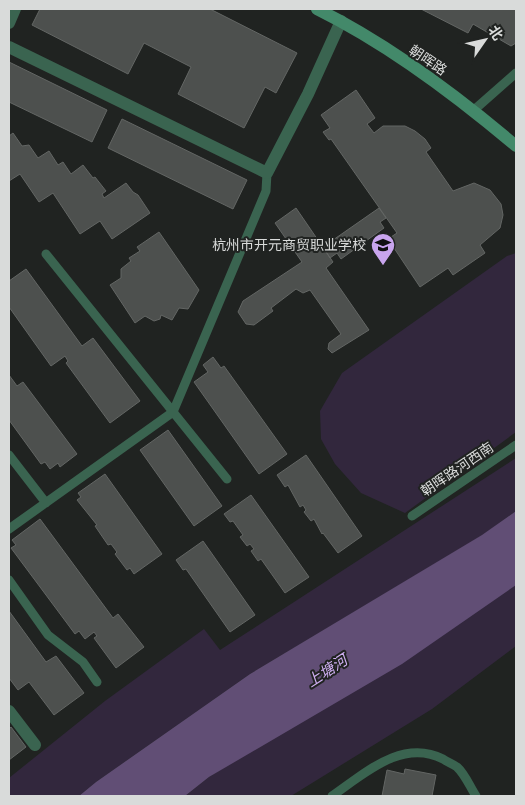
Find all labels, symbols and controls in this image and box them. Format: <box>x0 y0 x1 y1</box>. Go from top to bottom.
north arrow <box>460 15 510 65</box>
text: 北 <box>485 22 506 43</box>
street label: 朝晖路 <box>406 42 450 78</box>
school or university icon: 杭州市开元商贸职业学校 <box>370 232 396 266</box>
place label: 杭州市开元商贸职业学校 <box>212 237 366 253</box>
street label: 朝晖路河西南 <box>418 439 496 499</box>
water label: 上塘河 <box>303 650 353 691</box>

